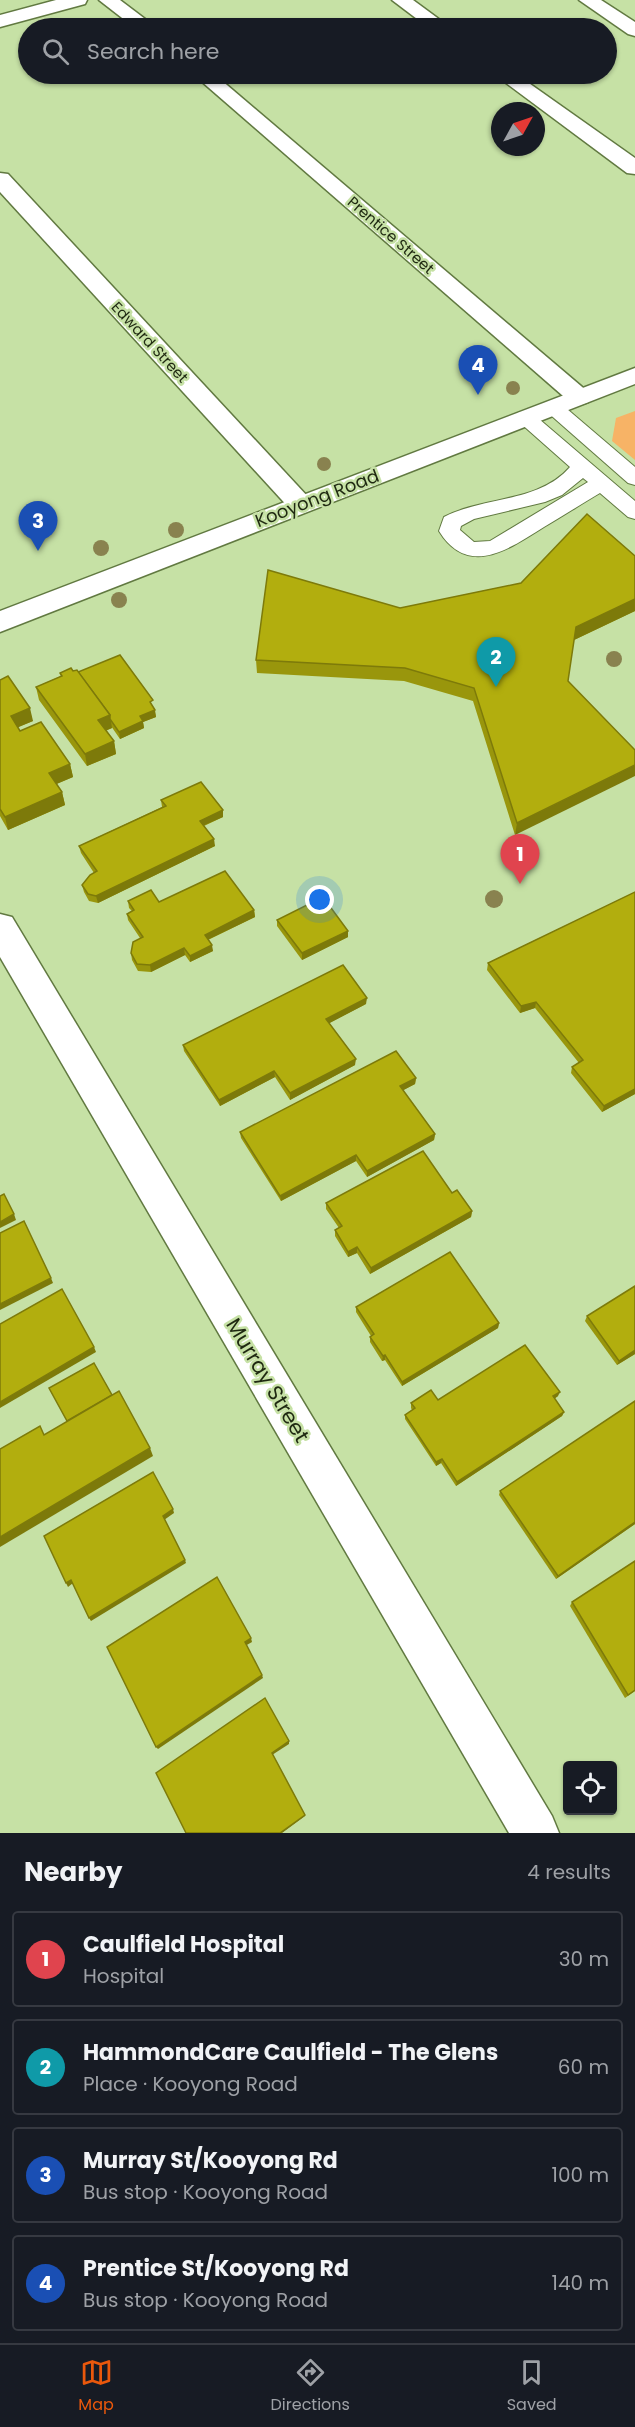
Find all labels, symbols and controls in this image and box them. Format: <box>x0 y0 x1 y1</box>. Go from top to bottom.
search box <box>18 18 617 84</box>
icon: search <box>39 35 72 68</box>
text: Search here <box>87 36 220 67</box>
north arrow <box>491 102 545 156</box>
street label: Prentice Street <box>343 191 439 279</box>
street label: Edward Street <box>107 297 193 387</box>
pin: 4 <box>458 346 498 395</box>
street label: Kooyong Road <box>251 463 383 533</box>
pin: 3 <box>18 502 57 551</box>
pin: 2 <box>476 638 516 687</box>
pin: 1 <box>500 834 540 884</box>
your location <box>305 885 334 914</box>
street label: Murray Street <box>219 1312 317 1448</box>
map controls <box>563 1761 617 1815</box>
button: locate <box>563 1761 617 1815</box>
text: Nearby <box>24 1854 122 1890</box>
text: 4 results <box>527 1858 611 1886</box>
text: Caulfield Hospital <box>83 1929 284 1960</box>
text: 1 <box>42 1945 49 1973</box>
text: 30 m <box>559 1945 609 1973</box>
text: Hospital <box>83 1962 164 1990</box>
text: HammondCare Caulfield - The Glens <box>83 2037 498 2068</box>
text: 2 <box>40 2053 51 2081</box>
text: 60 m <box>558 2053 609 2081</box>
text: Place · Kooyong Road <box>83 2070 298 2098</box>
text: Murray St/Kooyong Rd <box>83 2145 338 2176</box>
text: 3 <box>39 2161 52 2189</box>
text: 100 m <box>552 2161 609 2189</box>
text: Bus stop · Kooyong Road <box>83 2178 328 2206</box>
text: Prentice St/Kooyong Rd <box>83 2253 349 2284</box>
text: 4 <box>39 2269 52 2297</box>
text: 140 m <box>552 2269 609 2297</box>
text: Bus stop · Kooyong Road <box>83 2286 328 2314</box>
tab: Map <box>78 2356 114 2417</box>
tab: Directions <box>271 2356 350 2417</box>
tab: Saved <box>507 2356 557 2417</box>

